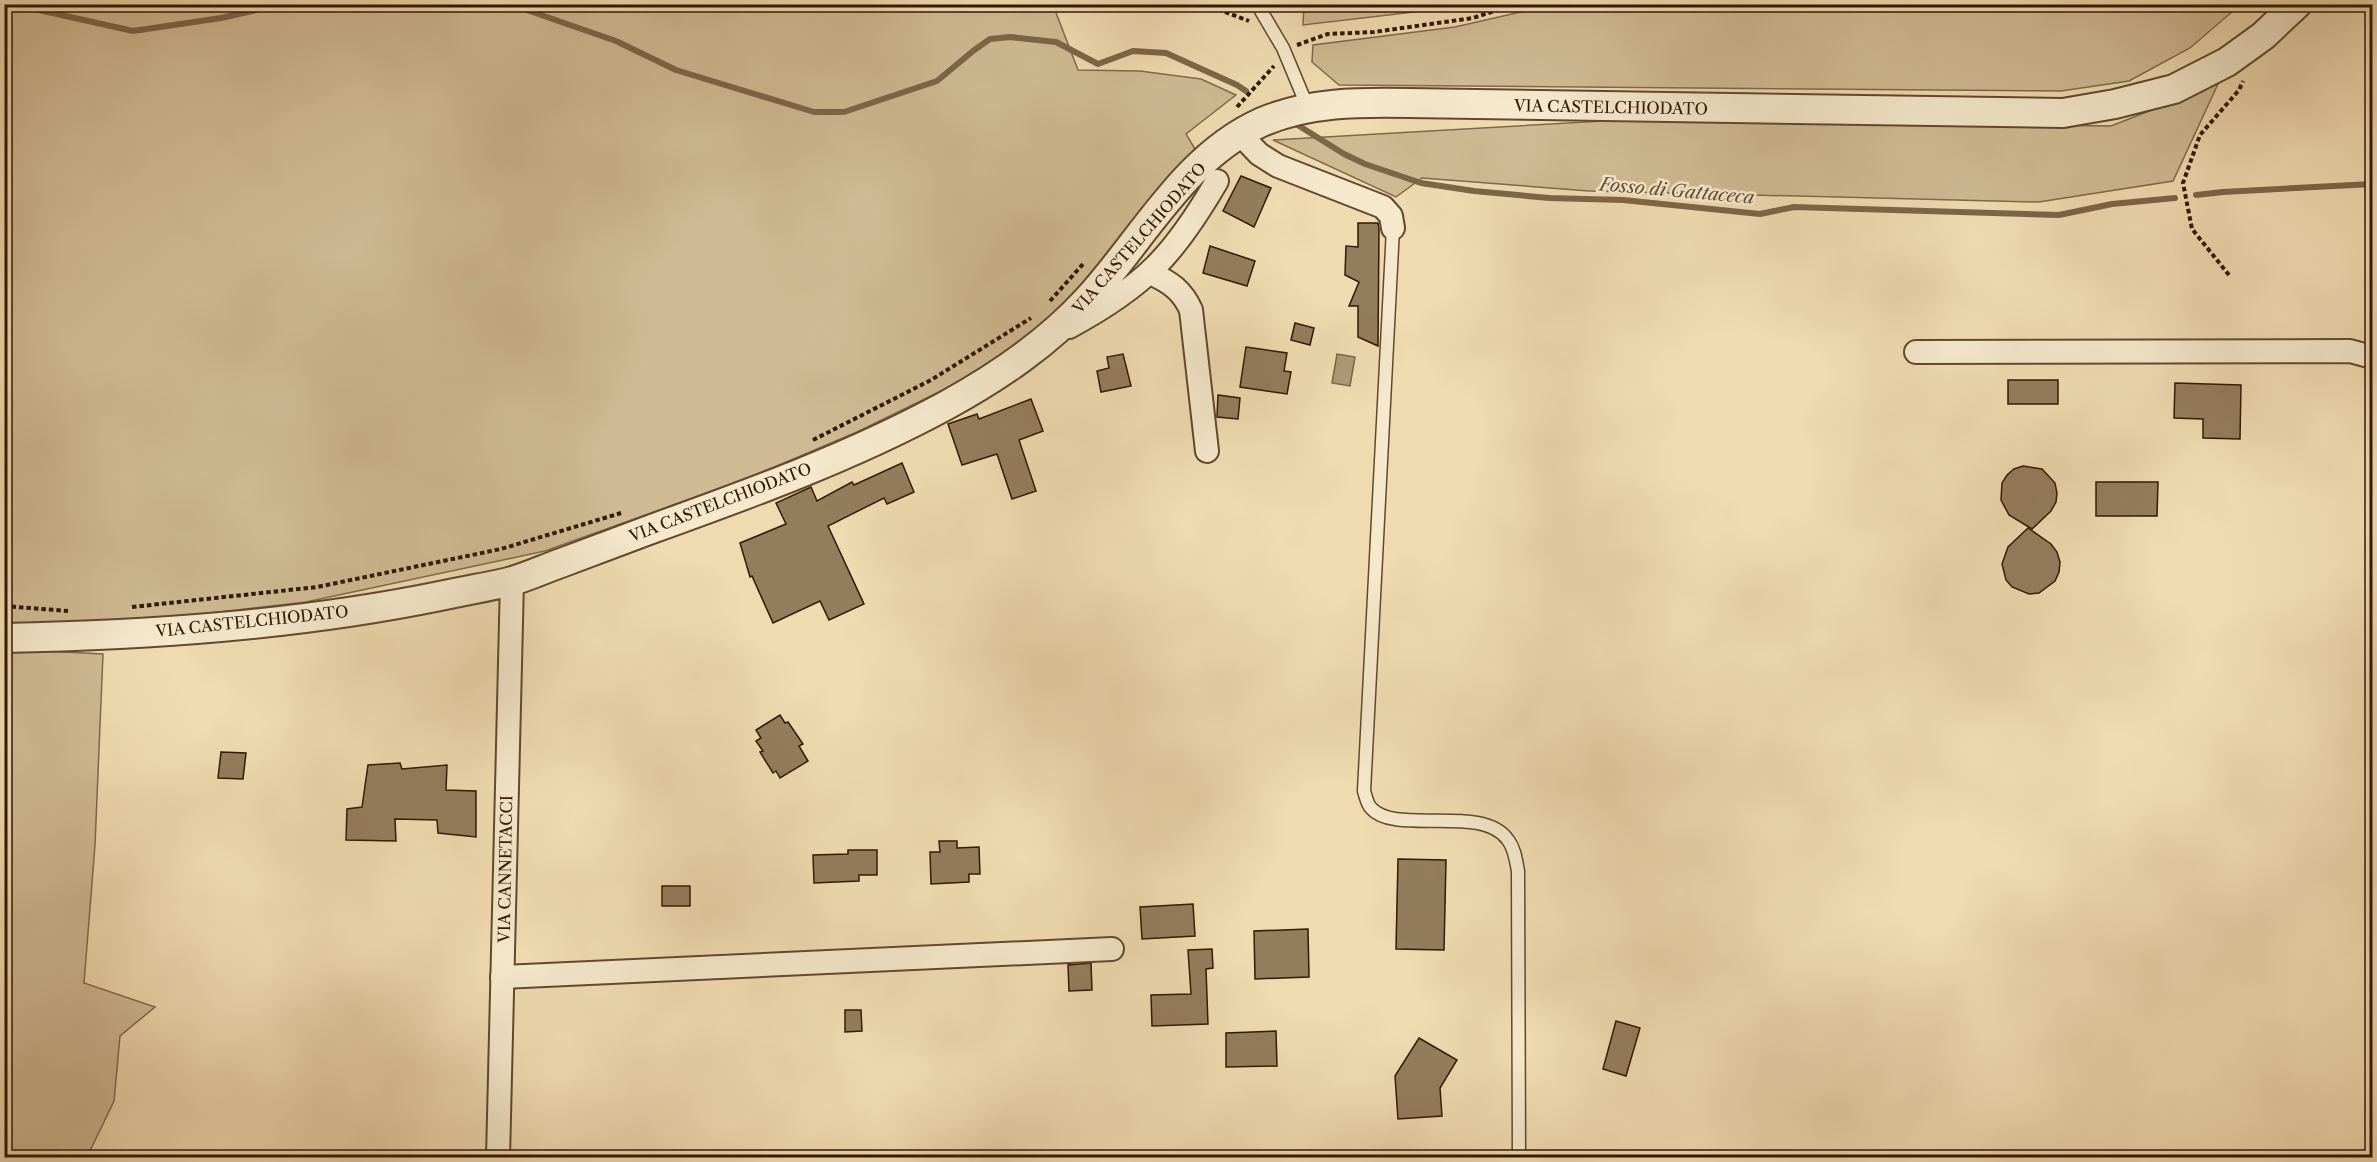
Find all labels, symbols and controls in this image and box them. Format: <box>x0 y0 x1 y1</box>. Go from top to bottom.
street label: VIA CASTELCHIODATO <box>1513 95 1708 119</box>
street label: VIA CASTELCHIODATO <box>1067 158 1210 318</box>
water label: Fosso di Gattaceca <box>1597 173 1755 209</box>
street label: VIA CASTELCHIODATO <box>625 458 814 546</box>
street label: VIA CASTELCHIODATO <box>154 601 349 641</box>
street label: VIA CANNETACCI <box>494 795 516 944</box>

